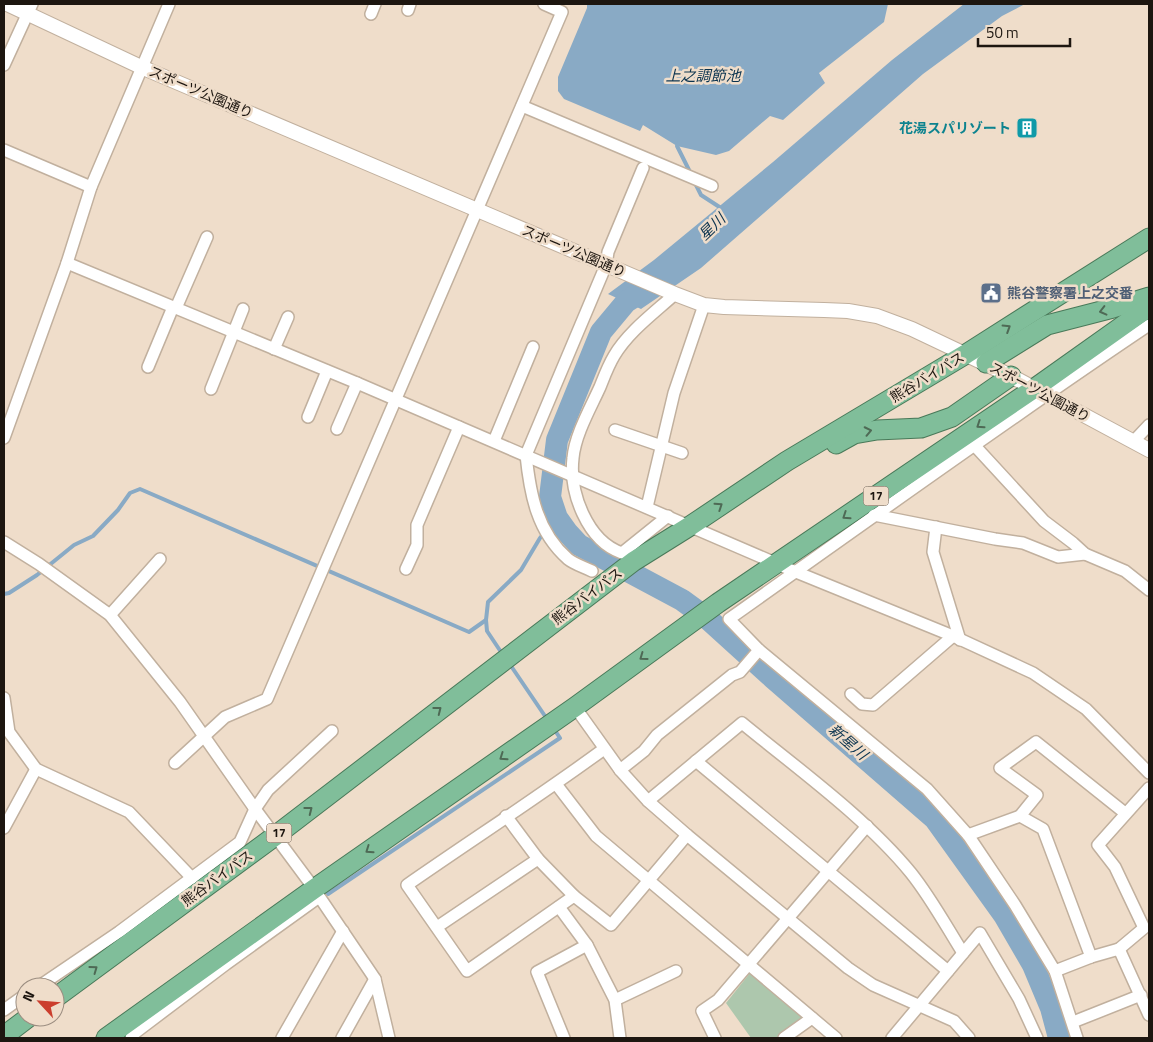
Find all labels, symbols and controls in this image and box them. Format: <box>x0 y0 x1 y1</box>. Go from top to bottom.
scale bar <box>978 15 1070 47</box>
text: 50 m <box>986 21 1019 44</box>
street label: スポーツ公園通り <box>146 60 257 123</box>
water label: 上之調節池 <box>665 64 742 87</box>
building icon: 花湯スパリゾート <box>1015 116 1039 140</box>
place label: 花湯スパリゾート <box>899 117 1011 138</box>
water label: 星川 <box>693 207 732 245</box>
street label: スポーツ公園通り <box>519 219 630 282</box>
public building icon: 熊谷警察署上之交番 <box>979 281 1003 305</box>
place label: 熊谷警察署上之交番 <box>1007 282 1133 303</box>
one-way arrow <box>1098 305 1107 316</box>
one-way arrow <box>1001 325 1010 334</box>
street label: 熊谷バイパス <box>885 346 968 407</box>
street label: スポーツ公園通り <box>986 356 1094 427</box>
one-way arrow <box>977 419 986 428</box>
one-way arrow <box>864 427 872 437</box>
road number: 17 <box>864 486 888 506</box>
one-way arrow <box>714 503 723 512</box>
one-way arrow <box>842 510 851 519</box>
street label: 熊谷バイパス <box>547 562 626 629</box>
one-way arrow <box>640 651 649 659</box>
one-way arrow <box>432 708 441 716</box>
water label: 新星川 <box>824 718 874 766</box>
one-way arrow <box>499 751 508 760</box>
one-way arrow <box>303 807 312 815</box>
road number: 17 <box>266 824 292 842</box>
street label: 熊谷バイパス <box>177 844 257 911</box>
one-way arrow <box>365 844 375 853</box>
one-way arrow <box>88 966 98 975</box>
north arrow <box>15 977 65 1027</box>
text: N <box>16 987 39 1005</box>

